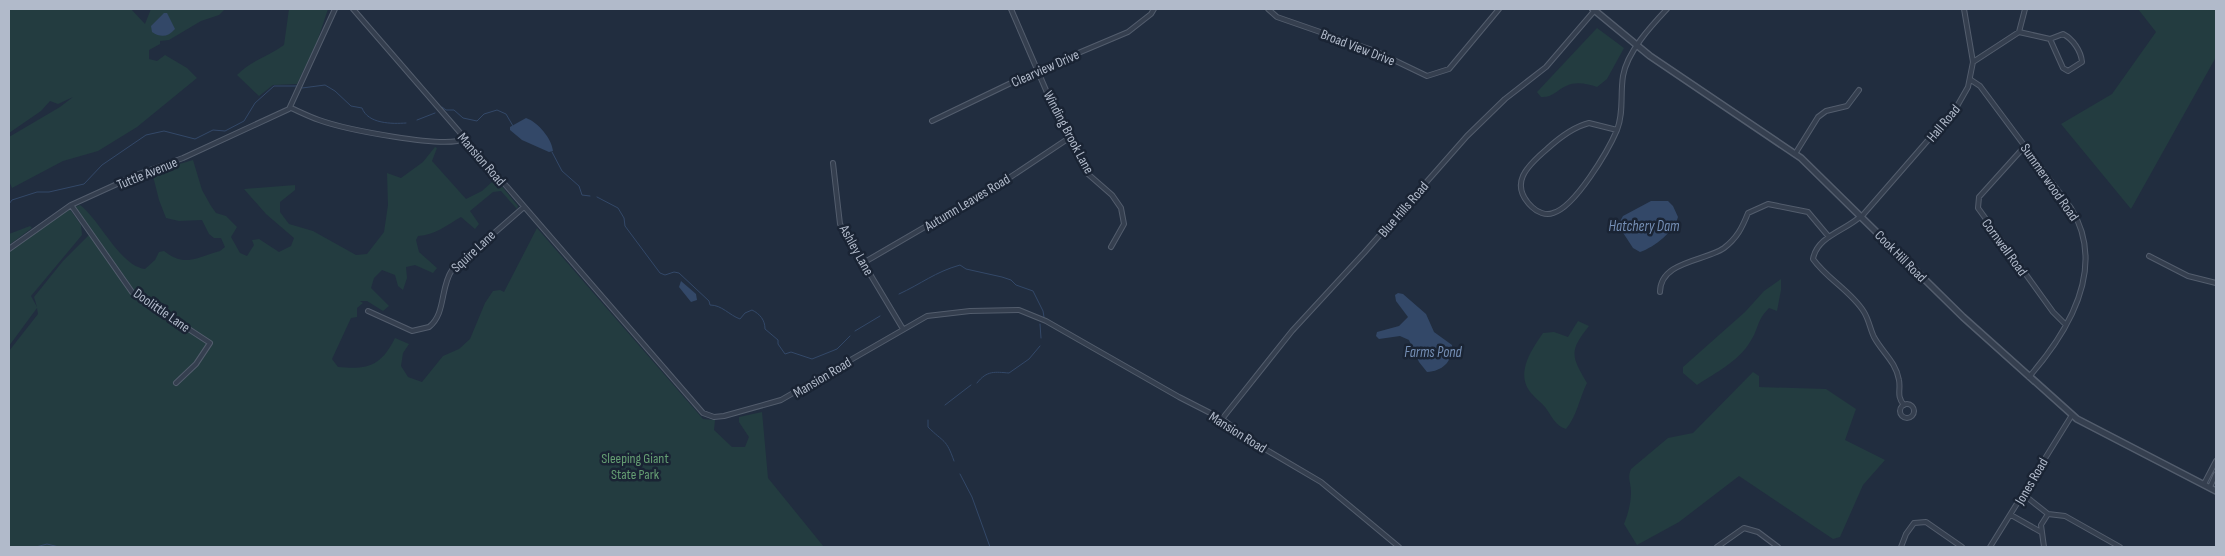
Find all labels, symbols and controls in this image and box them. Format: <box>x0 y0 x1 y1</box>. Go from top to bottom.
street label: Broad View Drive <box>1318 26 1397 69</box>
street label: Clearview Drive <box>1009 46 1082 91</box>
street label: Winding Brook Lane <box>1040 88 1098 177</box>
street label: Hall Road <box>1923 101 1964 145</box>
street label: Mansion Road <box>454 129 509 189</box>
street label: Summerwood Road <box>2017 140 2083 224</box>
street label: Tuttle Avenue <box>114 154 180 193</box>
street label: Autumn Leaves Road <box>921 170 1013 235</box>
street label: Blue Hills Road <box>1375 178 1432 241</box>
street label: Cornwell Road <box>1978 215 2031 279</box>
water label: Hatchery Dam <box>1608 217 1680 236</box>
street label: Ashley Lane <box>835 221 877 278</box>
street label: Squire Lane <box>448 227 499 276</box>
street label: Cook Hill Road <box>1871 227 1930 286</box>
street label: Doolittle Lane <box>130 285 193 336</box>
water label: Farms Pond <box>1404 343 1463 362</box>
street label: Mansion Road <box>790 353 854 401</box>
street label: Mansion Road <box>1206 408 1270 457</box>
park label: Sleeping Giant State Park <box>601 450 669 483</box>
street label: Jones Road <box>2011 455 2052 508</box>

